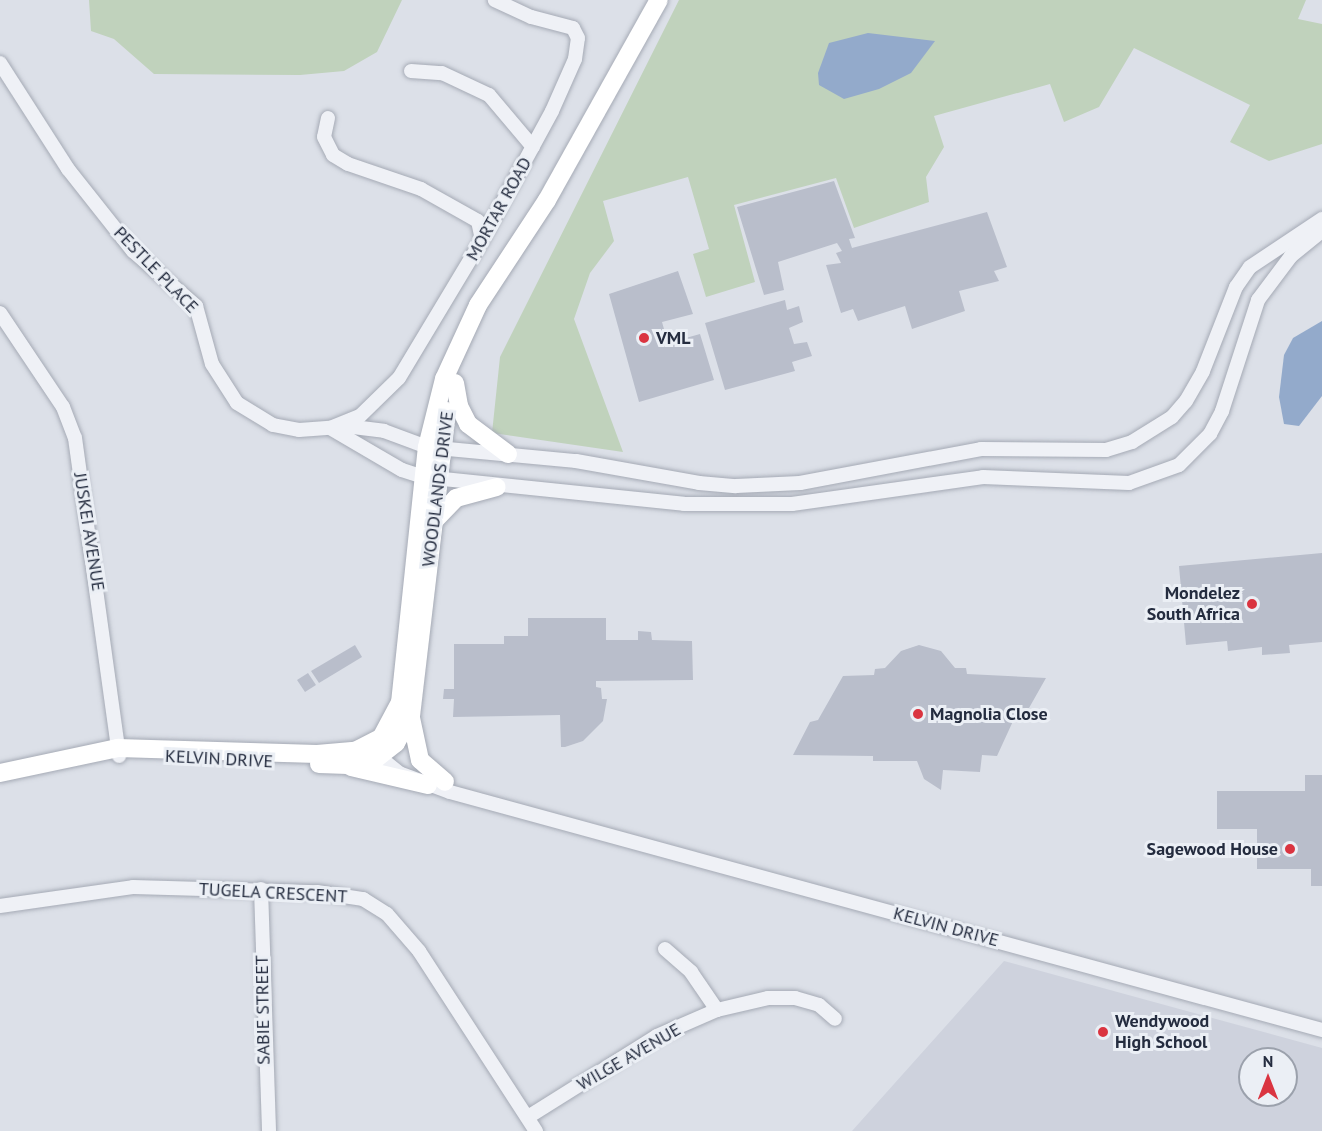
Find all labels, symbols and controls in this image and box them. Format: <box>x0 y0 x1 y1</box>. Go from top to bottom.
street label: MORTAR ROAD <box>462 153 536 265</box>
street label: PESTLE PLACE <box>109 222 203 318</box>
place label: VML <box>656 327 690 349</box>
marker: VML <box>637 331 651 345</box>
street label: WOODLANDS DRIVE <box>418 410 458 568</box>
street label: JUSKEI AVENUE <box>69 471 109 593</box>
place label: Mondelez South Africa <box>1146 583 1240 626</box>
marker: Mondelez South Africa <box>1245 597 1259 611</box>
place label: Magnolia Close <box>930 703 1048 725</box>
marker: Magnolia Close <box>911 707 925 721</box>
street label: KELVIN DRIVE <box>164 745 274 773</box>
place label: Sagewood House <box>1147 838 1278 860</box>
marker: Sagewood House <box>1283 842 1297 856</box>
street label: TUGELA CRESCENT <box>198 878 348 908</box>
street label: KELVIN DRIVE <box>891 903 1001 951</box>
street label: SABIE STREET <box>251 955 275 1065</box>
place label: Wendywood High School <box>1115 1011 1209 1054</box>
street label: WILGE AVENUE <box>573 1018 685 1096</box>
marker: Wendywood High School <box>1096 1025 1110 1039</box>
north arrow <box>1238 1047 1298 1107</box>
text: N <box>1263 1051 1273 1071</box>

